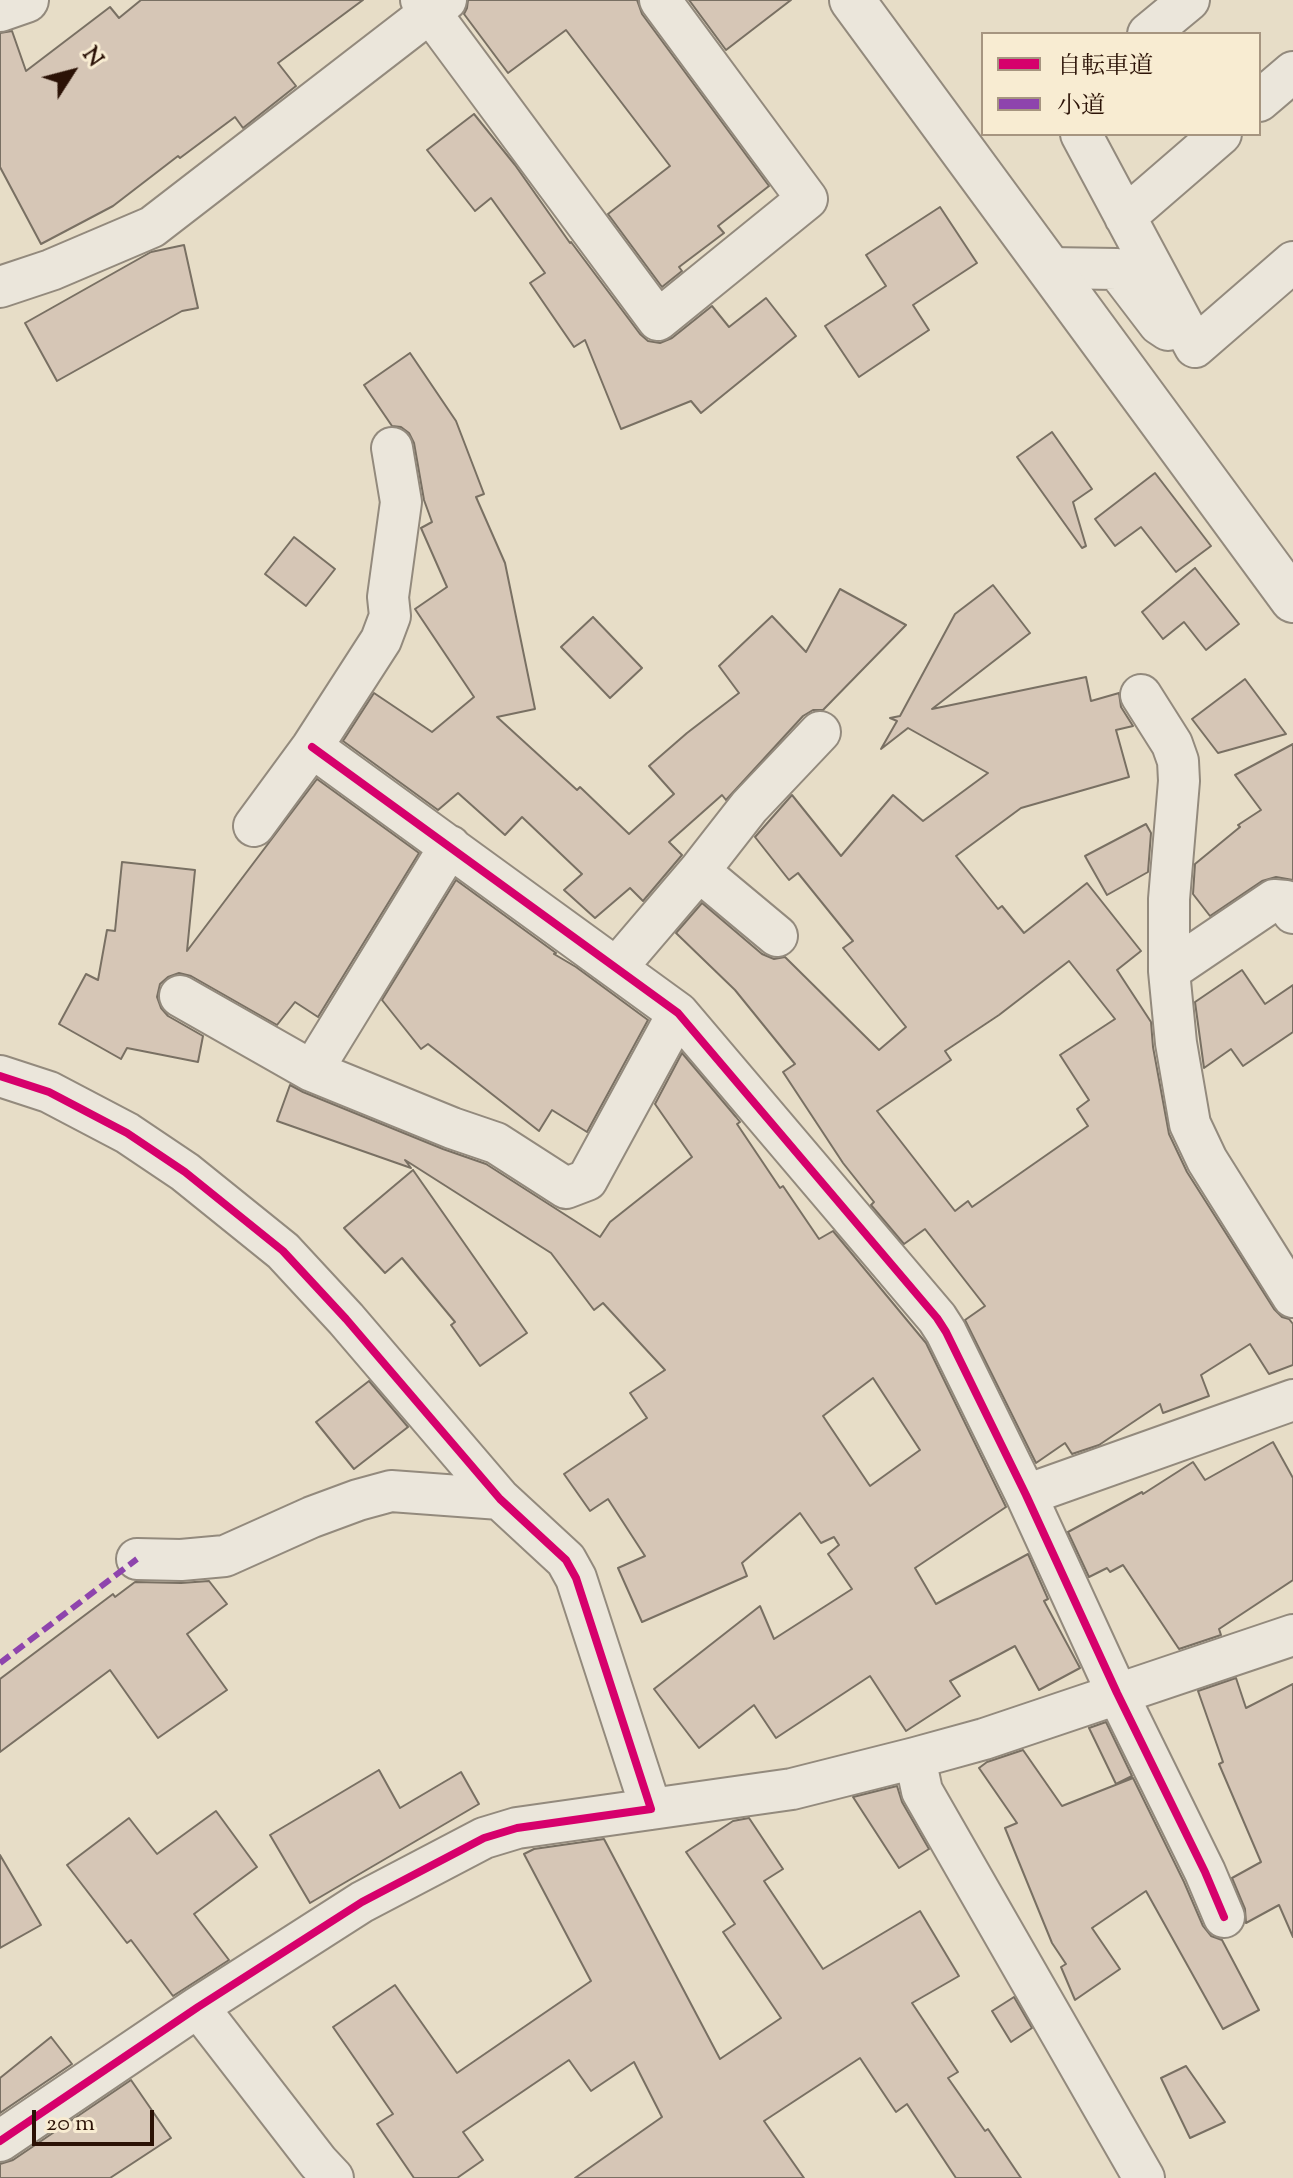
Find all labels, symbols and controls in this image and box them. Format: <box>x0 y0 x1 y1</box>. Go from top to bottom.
north arrow <box>32 32 112 112</box>
legend <box>981 32 1261 136</box>
text: N <box>73 41 110 74</box>
text: 自転車道 <box>1057 50 1153 84</box>
text: 小道 <box>1057 90 1105 124</box>
scale bar <box>36 2094 158 2144</box>
text: 20 m <box>46 2107 95 2141</box>

